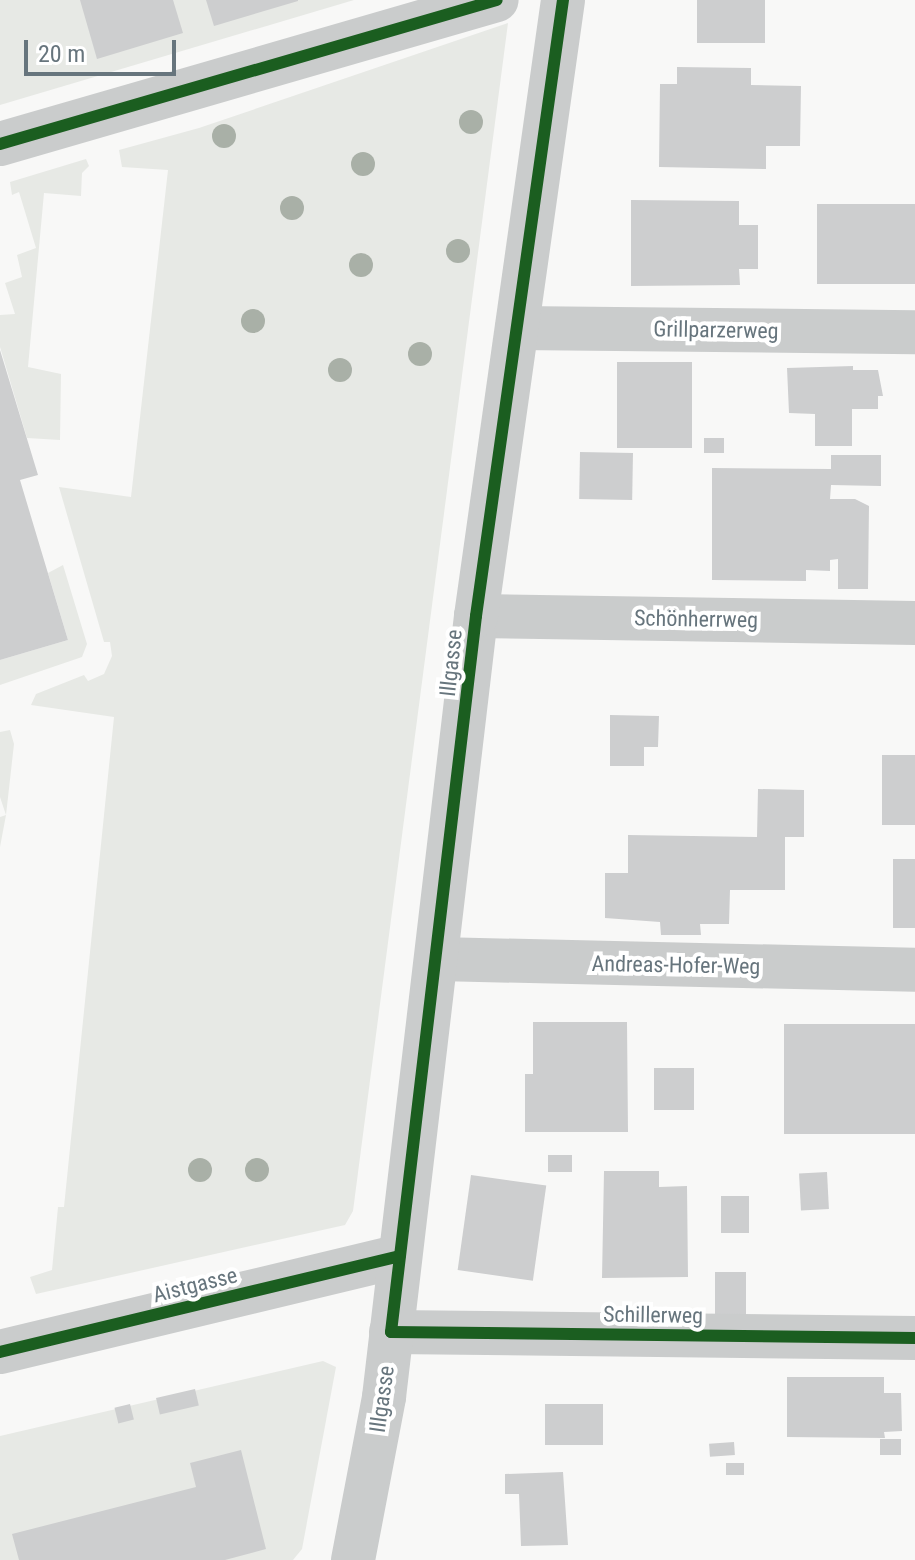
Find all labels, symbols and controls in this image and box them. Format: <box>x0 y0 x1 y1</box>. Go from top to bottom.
scale bar <box>28 24 180 74</box>
text: 20 m <box>38 40 85 68</box>
street label: Grillparzerweg <box>653 316 779 344</box>
street label: Schönherrweg <box>634 605 758 633</box>
street label: Illgasse <box>434 628 468 698</box>
street label: Andreas-Hofer-Weg <box>592 950 760 980</box>
street label: Aistgasse <box>150 1262 240 1308</box>
street label: Schillerweg <box>603 1301 703 1329</box>
street label: Illgasse <box>364 1364 400 1434</box>

